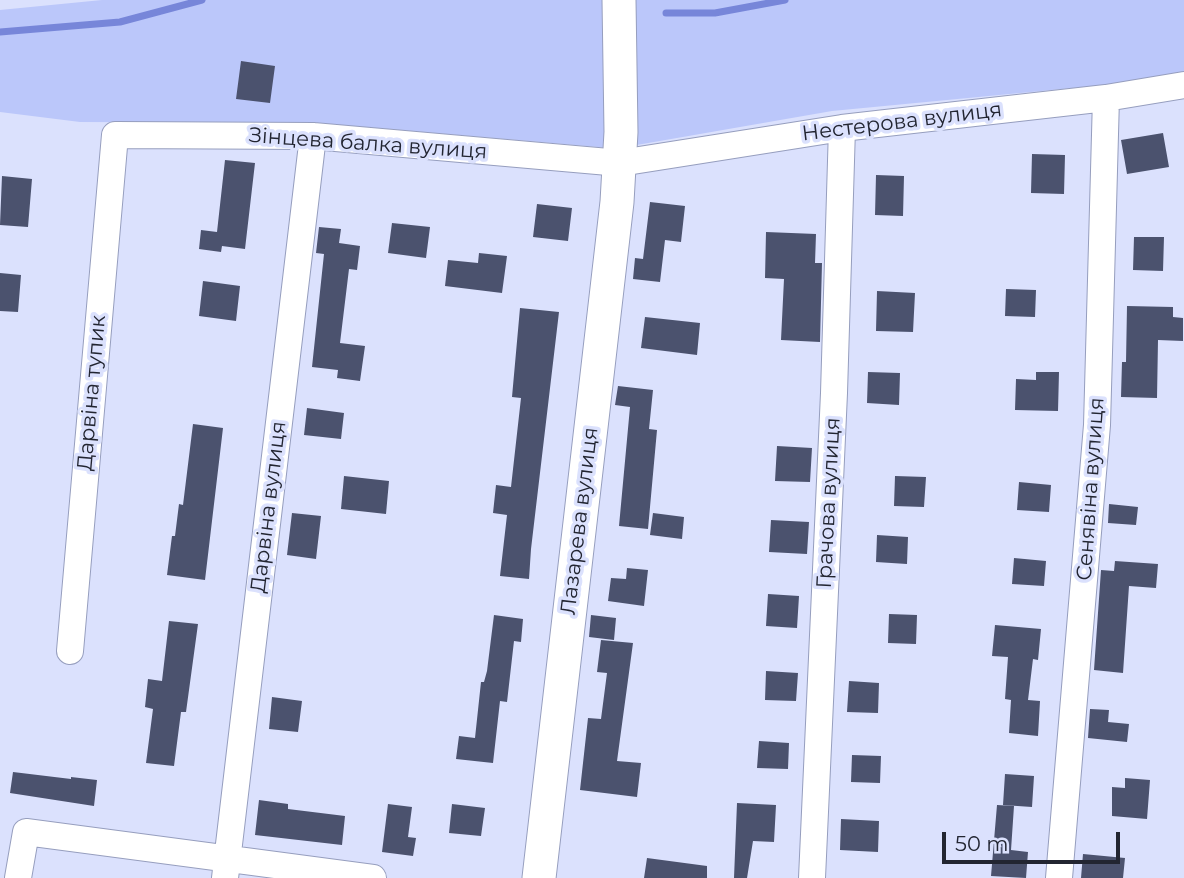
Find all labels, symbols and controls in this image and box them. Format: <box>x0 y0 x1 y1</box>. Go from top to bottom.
street label: Нестерова вулиця <box>801 97 1003 147</box>
street label: Зінцева балка вулиця <box>248 123 488 165</box>
street label: Дарвіна тупик <box>73 314 111 472</box>
street label: Сенявіна вулиця <box>1072 397 1110 581</box>
street label: Грачова вулиця <box>812 417 846 589</box>
street label: Дарвіна вулиця <box>246 420 292 594</box>
street label: Лазарева вулиця <box>556 426 604 616</box>
scale bar <box>946 818 1124 862</box>
text: 50 m <box>955 831 1009 856</box>

